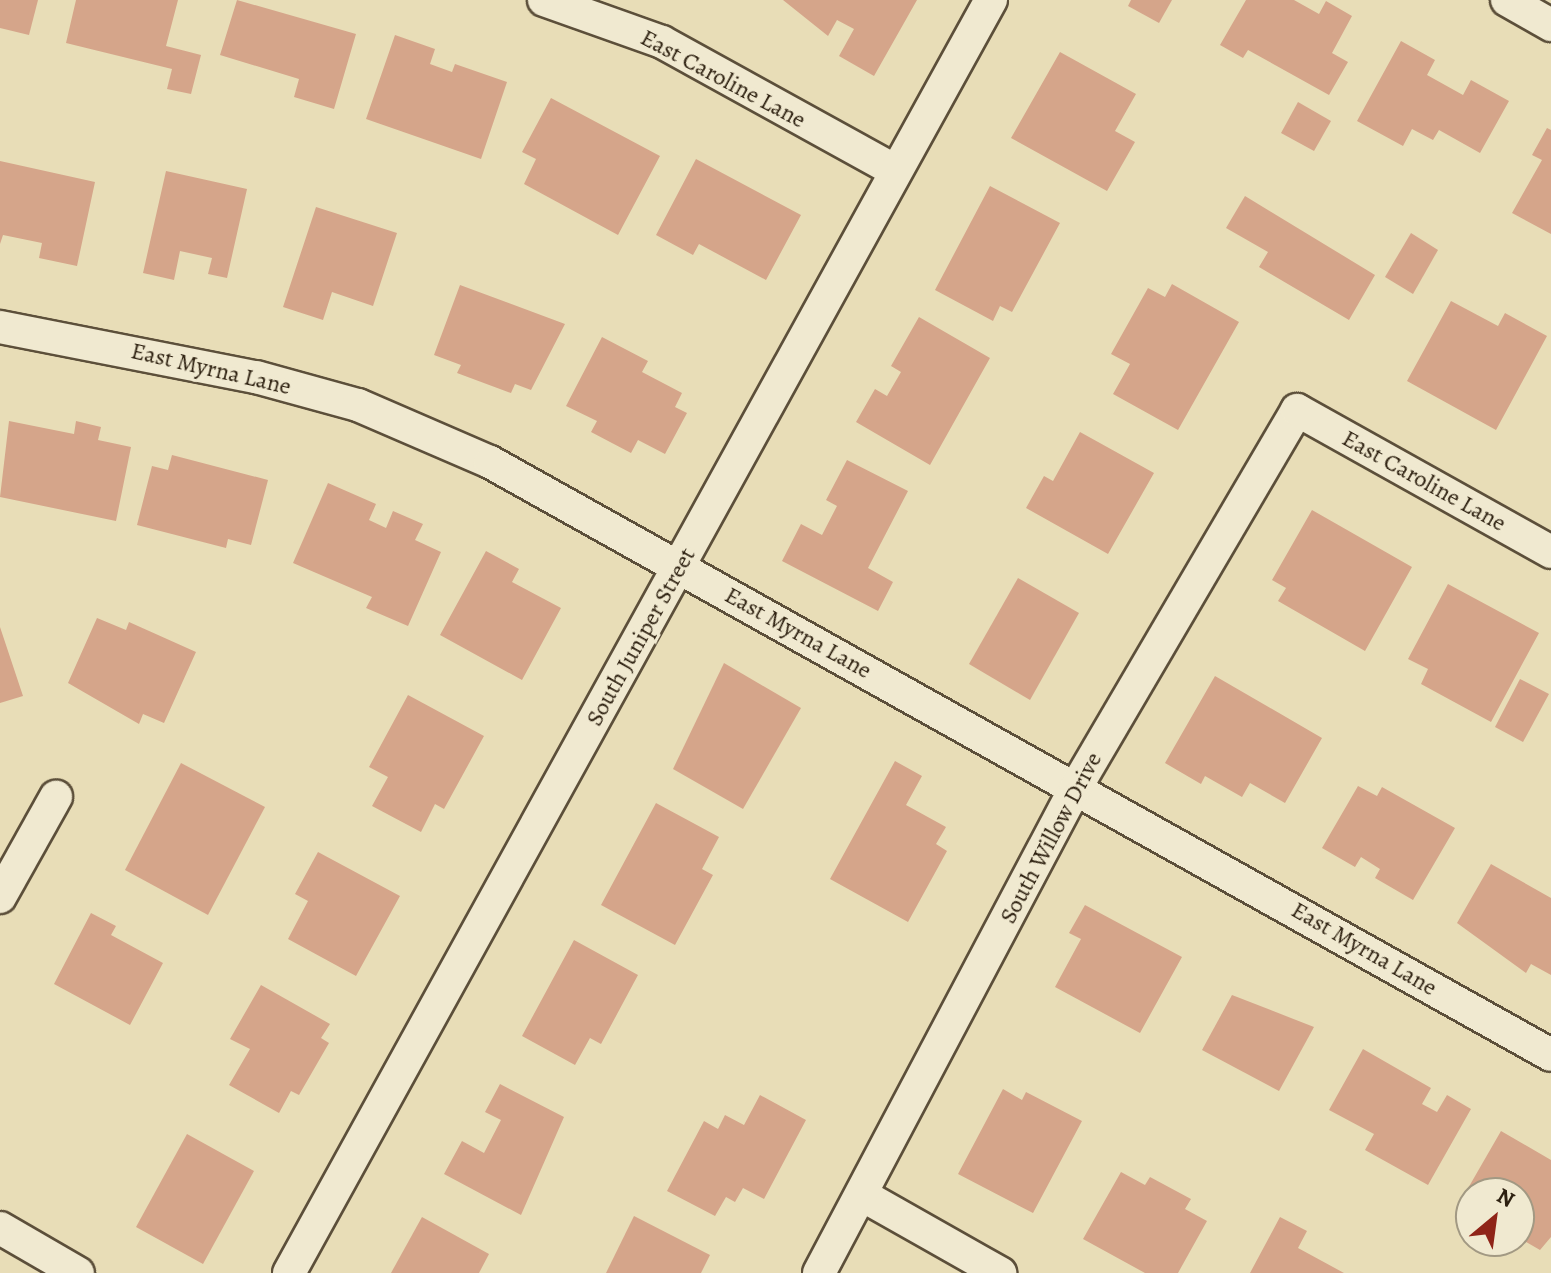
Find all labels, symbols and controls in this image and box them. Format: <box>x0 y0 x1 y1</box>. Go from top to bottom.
street label: East Caroline Lane <box>636 23 810 135</box>
street label: East Myrna Lane <box>128 337 294 401</box>
street label: East Caroline Lane <box>1337 424 1511 538</box>
street label: South Juniper Street <box>580 543 702 731</box>
street label: East Myrna Lane <box>720 581 876 685</box>
street label: South Willow Drive <box>994 748 1108 928</box>
street label: East Myrna Lane <box>1286 896 1442 1002</box>
north arrow <box>1455 1177 1535 1257</box>
text: N <box>1491 1181 1520 1215</box>

